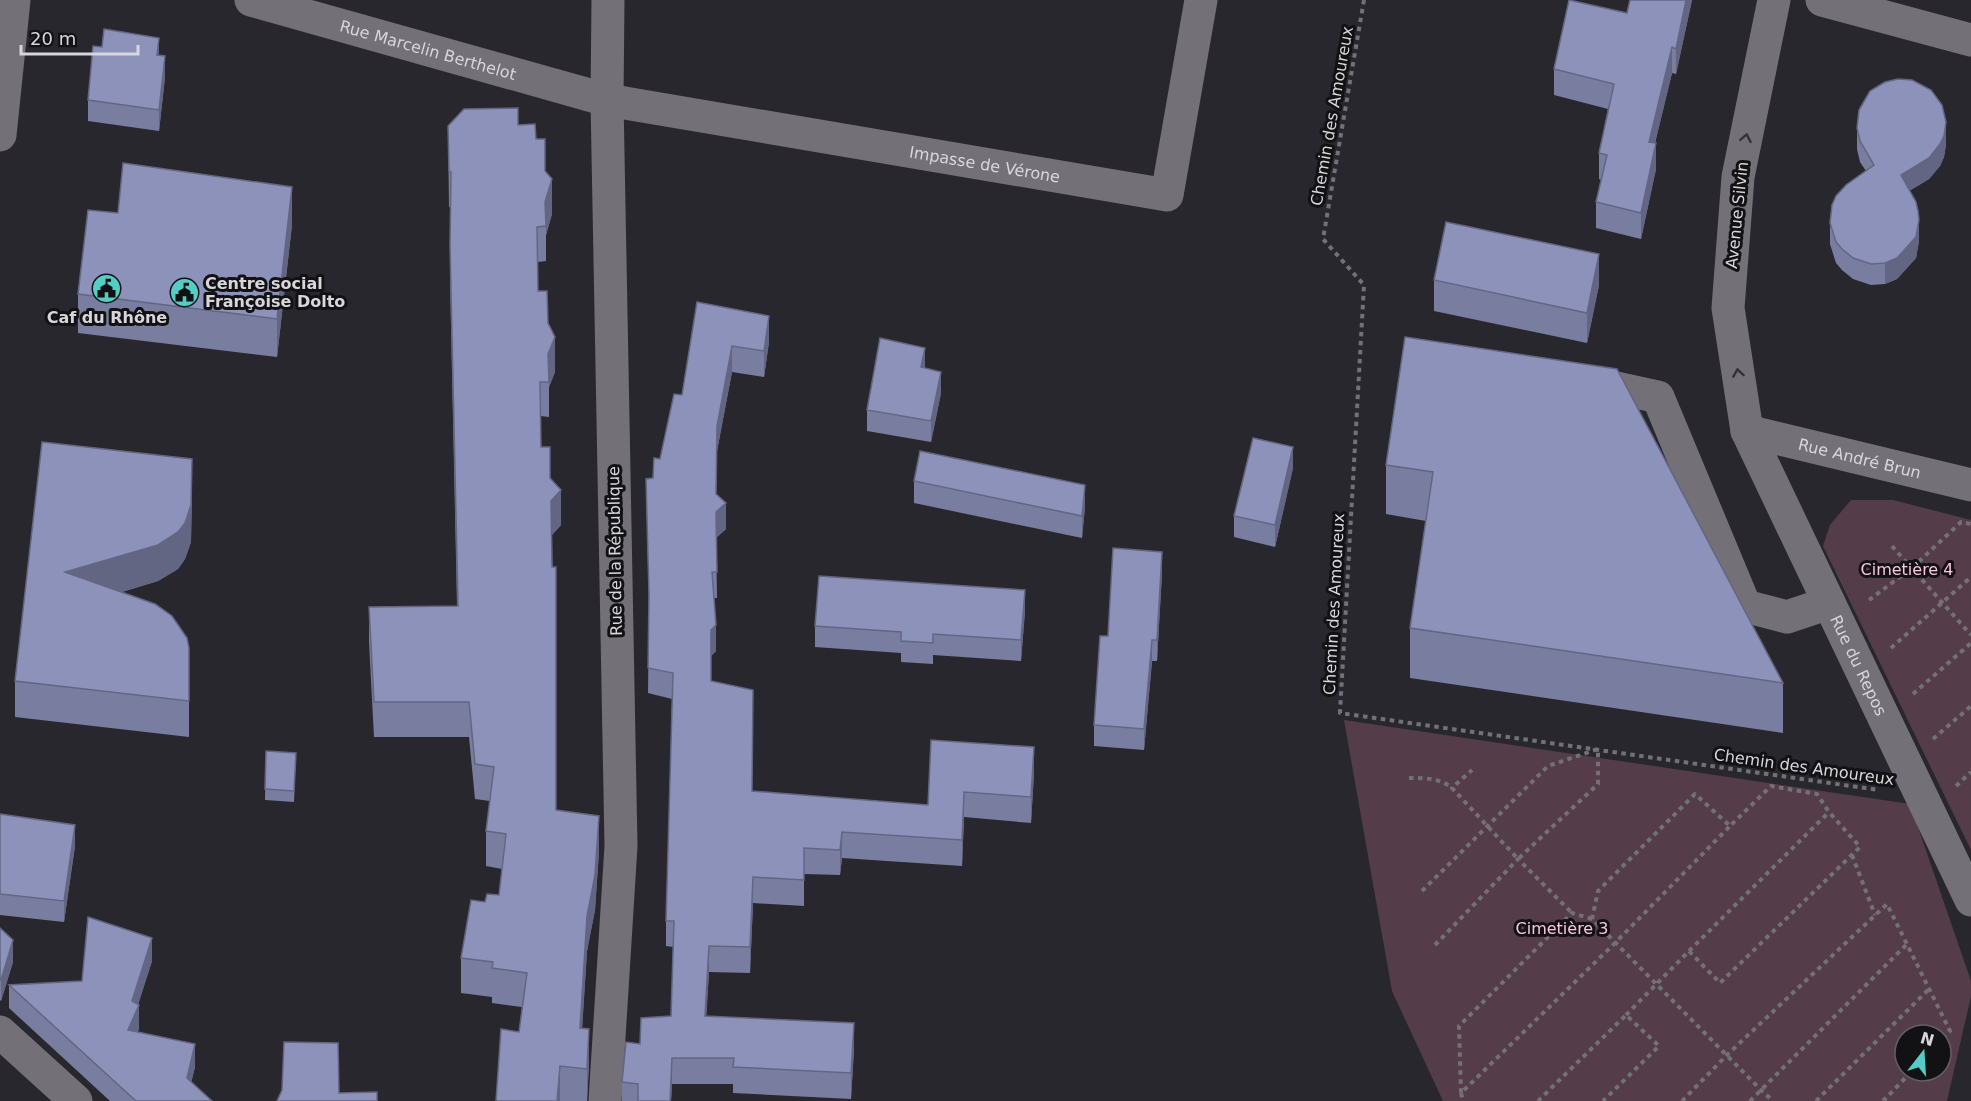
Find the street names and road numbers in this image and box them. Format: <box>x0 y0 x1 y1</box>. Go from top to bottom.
street label: Rue Marcelin Berthelot <box>338 16 518 84</box>
street label: Chemin des Amoureux <box>1307 25 1357 207</box>
street label: Impasse de Vérone <box>908 142 1062 186</box>
street label: Avenue Silvin <box>1722 160 1752 270</box>
street label: Rue André Brun <box>1796 434 1923 482</box>
street label: Rue de la République <box>604 466 626 636</box>
street label: Chemin des Amoureux <box>1320 513 1348 695</box>
street label: Rue du Repos <box>1827 612 1891 719</box>
street label: Chemin des Amoureux <box>1713 745 1895 789</box>

